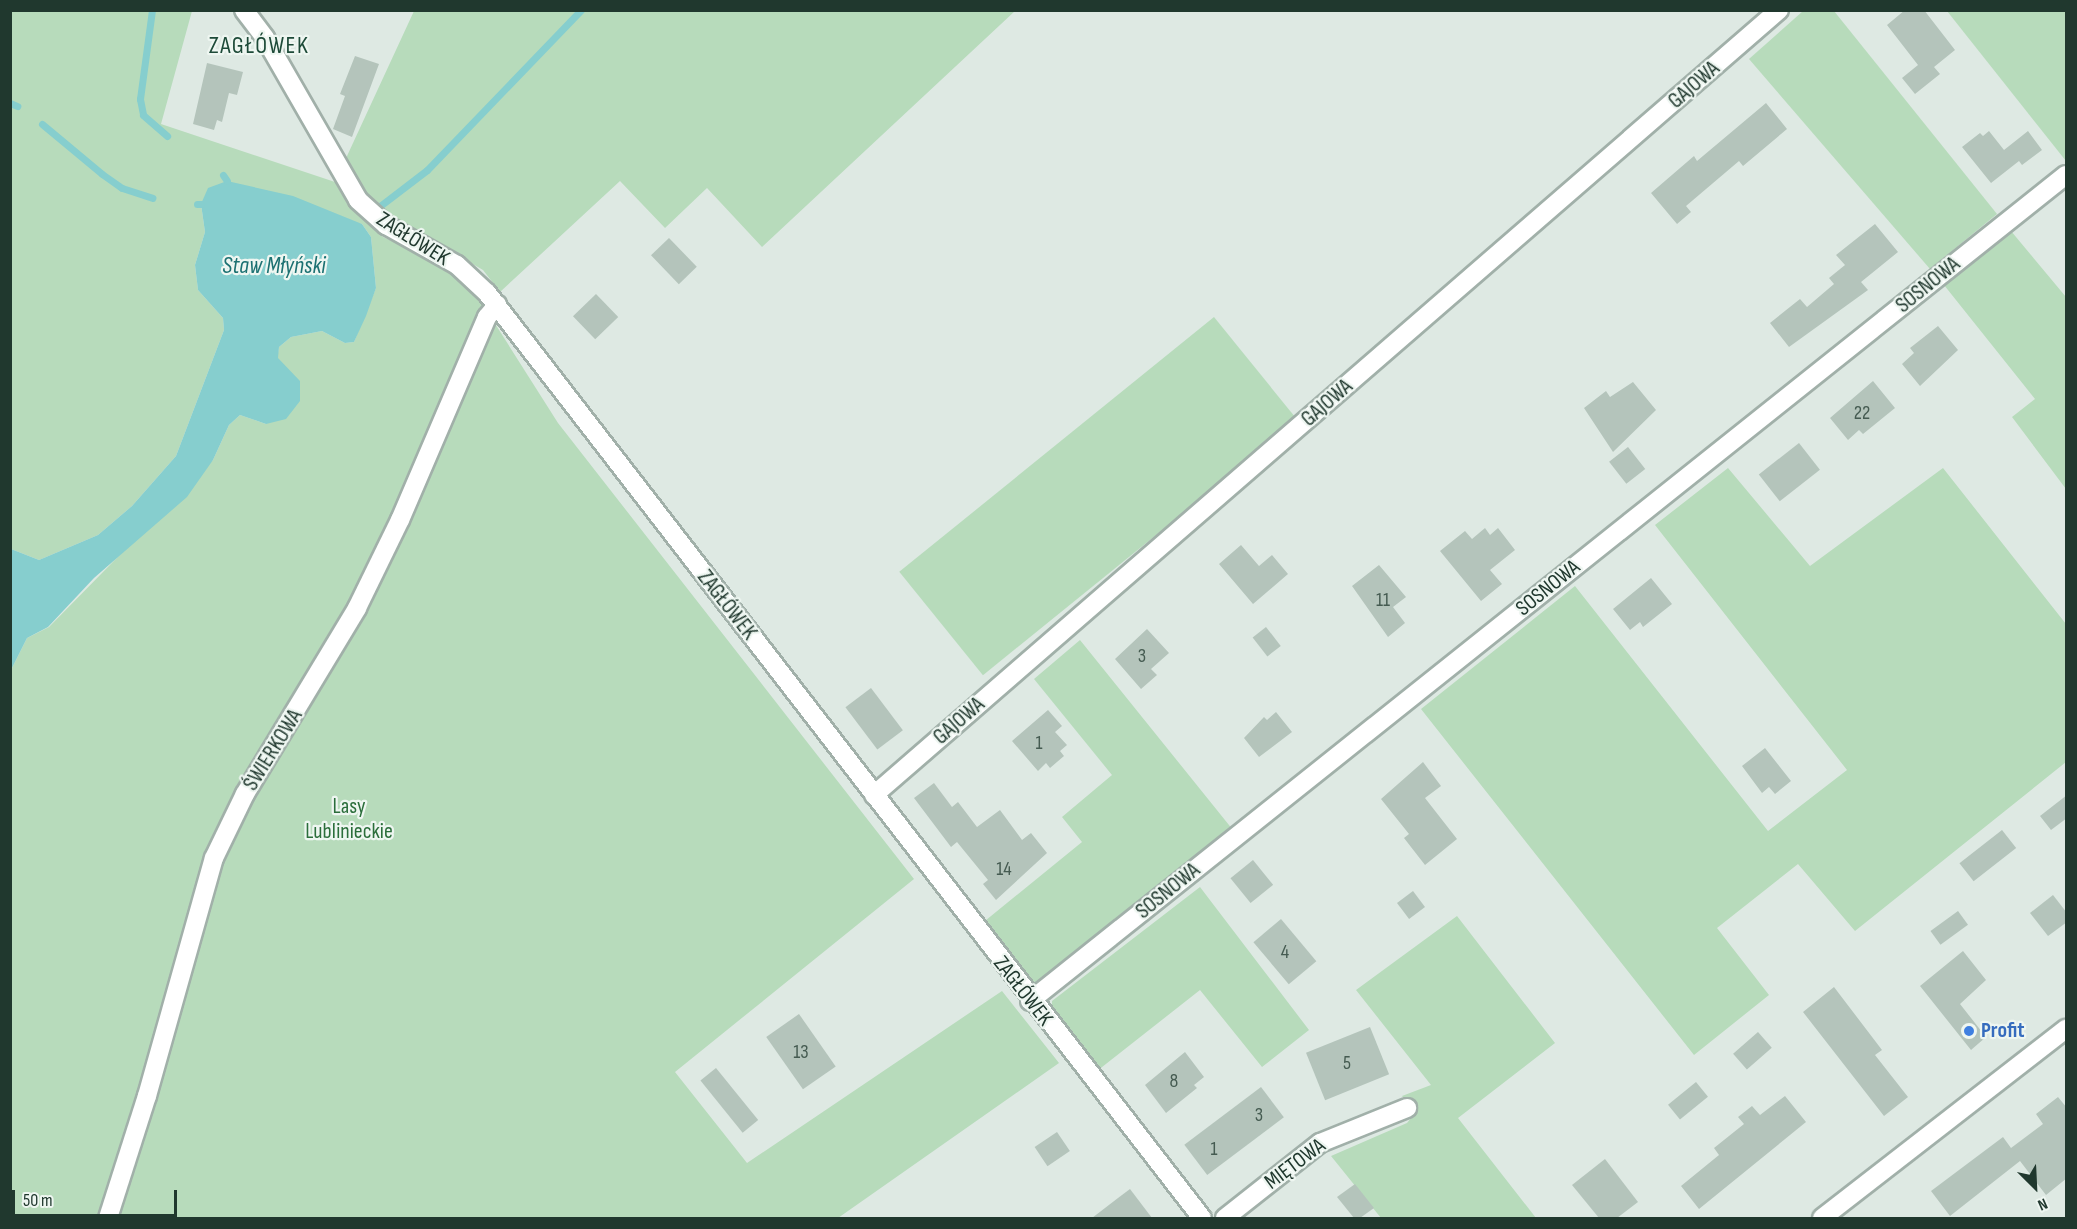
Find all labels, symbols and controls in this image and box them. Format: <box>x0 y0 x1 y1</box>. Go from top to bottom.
district label: ZAGŁÓWEK <box>209 32 309 60</box>
street label: GAJOWA <box>1663 56 1725 114</box>
street label: ZAGŁÓWEK <box>372 206 454 272</box>
street label: SOSNOWA <box>1891 251 1965 319</box>
water label: Staw Młyński <box>222 252 326 280</box>
street label: GAJOWA <box>1296 374 1358 432</box>
house number: 22 <box>1854 401 1870 425</box>
street label: SOSNOWA <box>1511 554 1585 622</box>
street label: ZAGŁÓWEK <box>692 565 762 645</box>
house number: 11 <box>1376 588 1390 612</box>
house number: 3 <box>1138 644 1146 668</box>
street label: GAJOWA <box>928 692 990 750</box>
street label: ŚWIERKOWA <box>238 704 308 796</box>
house number: 1 <box>1036 731 1042 755</box>
park label: Lasy Lublinieckie <box>305 793 393 844</box>
house number: 14 <box>996 857 1012 881</box>
street label: SOSNOWA <box>1131 857 1205 925</box>
house number: 4 <box>1281 940 1289 964</box>
street label: ZAGŁÓWEK <box>988 951 1058 1031</box>
place label: Profit <box>1981 1018 2025 1044</box>
marker: Profit <box>1962 1024 1976 1038</box>
house number: 13 <box>793 1040 809 1064</box>
house number: 5 <box>1343 1051 1351 1075</box>
house number: 8 <box>1170 1069 1178 1093</box>
house number: 3 <box>1255 1103 1263 1127</box>
street label: MIĘTOWA <box>1259 1133 1331 1195</box>
house number: 1 <box>1211 1137 1217 1161</box>
north arrow <box>2005 1157 2065 1217</box>
scale bar <box>15 1178 180 1216</box>
text: 50 m <box>23 1190 53 1211</box>
text: N <box>2035 1193 2050 1214</box>

